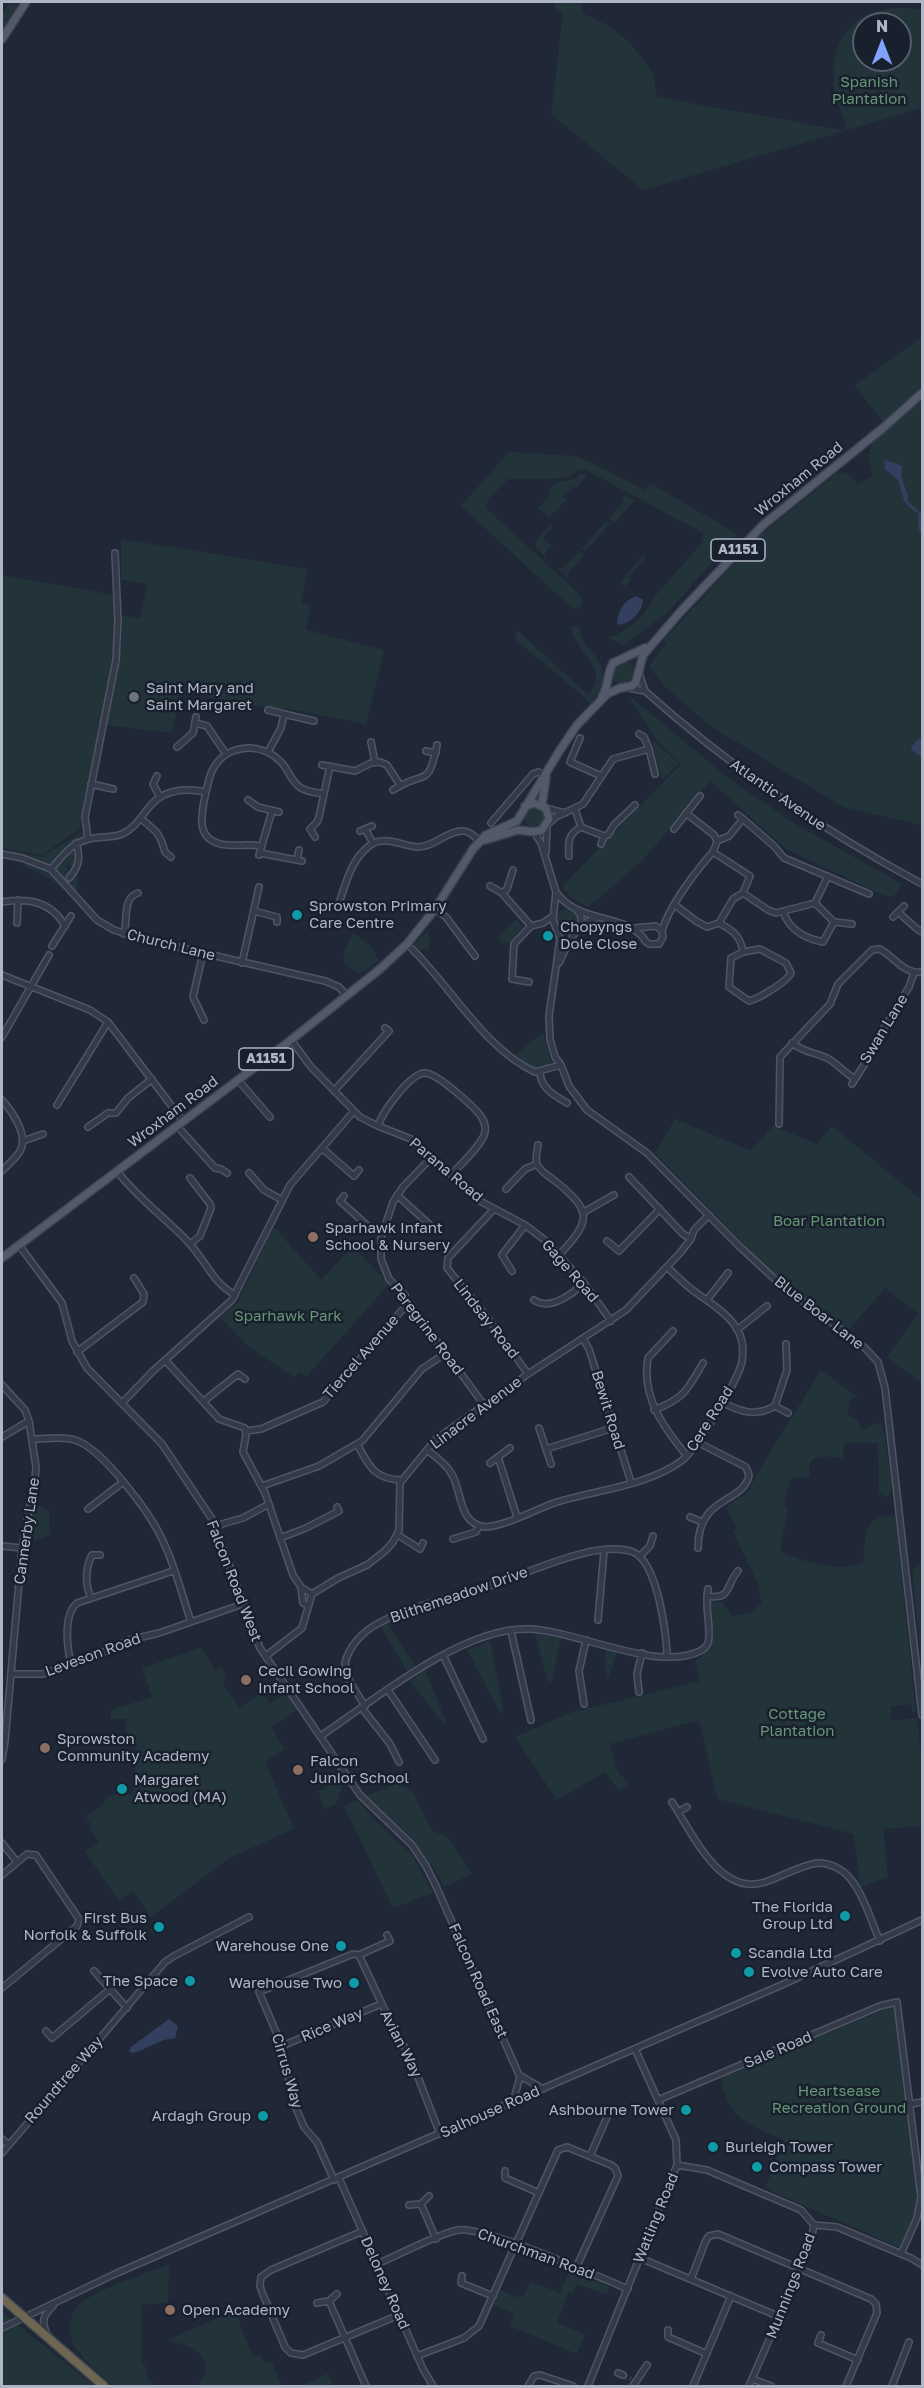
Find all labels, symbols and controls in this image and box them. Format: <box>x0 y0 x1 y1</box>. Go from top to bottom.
north arrow <box>852 12 912 72</box>
text: N <box>876 16 888 36</box>
park label: Spanish Plantation <box>832 73 906 108</box>
street label: Wroxham Road <box>751 438 847 520</box>
road number: A1151 <box>711 539 765 561</box>
place label: Saint Mary and Saint Margaret <box>146 679 254 714</box>
marker: Saint Mary and Saint Margaret <box>127 690 141 704</box>
street label: Atlantic Avenue <box>727 755 829 835</box>
place label: Sprowston Primary Care Centre <box>309 897 447 932</box>
marker: Sprowston Primary Care Centre <box>290 908 304 922</box>
place label: Chopyngs Dole Close <box>560 918 637 953</box>
street label: Church Lane <box>125 925 217 965</box>
marker: Chopyngs Dole Close <box>541 929 555 943</box>
street label: Swan Lane <box>856 991 912 1067</box>
road number: A1151 <box>239 1048 293 1070</box>
street label: Wroxham Road <box>124 1072 222 1152</box>
street label: Parana Road <box>406 1134 486 1206</box>
park label: Boar Plantation <box>773 1212 885 1230</box>
place label: Sparhawk Infant School & Nursery <box>325 1219 450 1254</box>
marker: Sparhawk Infant School & Nursery <box>306 1230 320 1244</box>
street label: Gage Road <box>538 1236 602 1306</box>
street label: Blue Boar Lane <box>771 1272 867 1354</box>
street label: Lindsay Road <box>449 1276 523 1362</box>
street label: Peregrine Road <box>387 1280 467 1378</box>
park label: Sparhawk Park <box>234 1307 342 1325</box>
street label: Tiercel Avenue <box>319 1311 403 1403</box>
street label: Bewit Road <box>588 1369 628 1451</box>
street label: Linacre Avenue <box>427 1373 525 1453</box>
street label: Cere Road <box>683 1383 737 1455</box>
street label: Cannerby Lane <box>11 1476 43 1586</box>
street label: Falcon Road West <box>203 1518 265 1644</box>
street label: Blithemeadow Drive <box>388 1563 530 1627</box>
street label: Leveson Road <box>43 1629 143 1681</box>
place label: Cecil Gowing Infant School <box>258 1662 354 1697</box>
marker: Cecil Gowing Infant School <box>239 1673 253 1687</box>
park label: Cottage Plantation <box>760 1705 834 1740</box>
place label: Sprowston Community Academy <box>57 1730 209 1765</box>
marker: Sprowston Community Academy <box>38 1741 52 1755</box>
place label: Falcon Junior School <box>310 1752 409 1787</box>
marker: Falcon Junior School <box>291 1763 305 1777</box>
place label: Margaret Atwood (MA) <box>134 1771 227 1806</box>
marker: Margaret Atwood (MA) <box>115 1782 129 1796</box>
place label: The Florida Group Ltd <box>752 1898 833 1933</box>
place label: First Bus Norfolk & Suffolk <box>23 1909 147 1944</box>
marker: The Florida Group Ltd <box>838 1909 852 1923</box>
marker: First Bus Norfolk & Suffolk <box>152 1920 166 1934</box>
street label: Falcon Road East <box>445 1921 511 2041</box>
place label: Warehouse One <box>216 1937 329 1955</box>
marker: Warehouse One <box>334 1939 348 1953</box>
place label: Scandia Ltd <box>748 1944 832 1962</box>
marker: Scandia Ltd <box>729 1946 743 1960</box>
place label: Evolve Auto Care <box>761 1963 883 1981</box>
marker: Evolve Auto Care <box>742 1965 756 1979</box>
place label: The Space <box>103 1972 178 1990</box>
marker: The Space <box>183 1974 197 1988</box>
place label: Warehouse Two <box>229 1974 342 1992</box>
marker: Warehouse Two <box>347 1976 361 1990</box>
street label: Rice Way <box>298 2004 366 2046</box>
street label: Avian Way <box>376 2007 426 2081</box>
street label: Sale Road <box>741 2028 815 2072</box>
street label: Cirrus Way <box>268 2031 306 2111</box>
street label: Roundtree Way <box>21 2033 107 2127</box>
street label: Salhouse Road <box>437 2082 543 2142</box>
park label: Heartsease Recreation Ground <box>772 2082 906 2117</box>
place label: Ashbourne Tower <box>549 2101 674 2119</box>
marker: Ashbourne Tower <box>679 2103 693 2117</box>
place label: Ardagh Group <box>152 2107 251 2125</box>
marker: Ardagh Group <box>256 2109 270 2123</box>
place label: Burleigh Tower <box>725 2138 833 2156</box>
marker: Burleigh Tower <box>706 2140 720 2154</box>
place label: Compass Tower <box>769 2158 882 2176</box>
marker: Compass Tower <box>750 2160 764 2174</box>
street label: Watling Road <box>630 2170 682 2266</box>
street label: Churchman Road <box>475 2224 597 2284</box>
street label: Munnings Road <box>763 2231 819 2341</box>
street label: Deloney Road <box>357 2234 413 2332</box>
place label: Open Academy <box>182 2301 290 2319</box>
marker: Open Academy <box>163 2303 177 2317</box>

